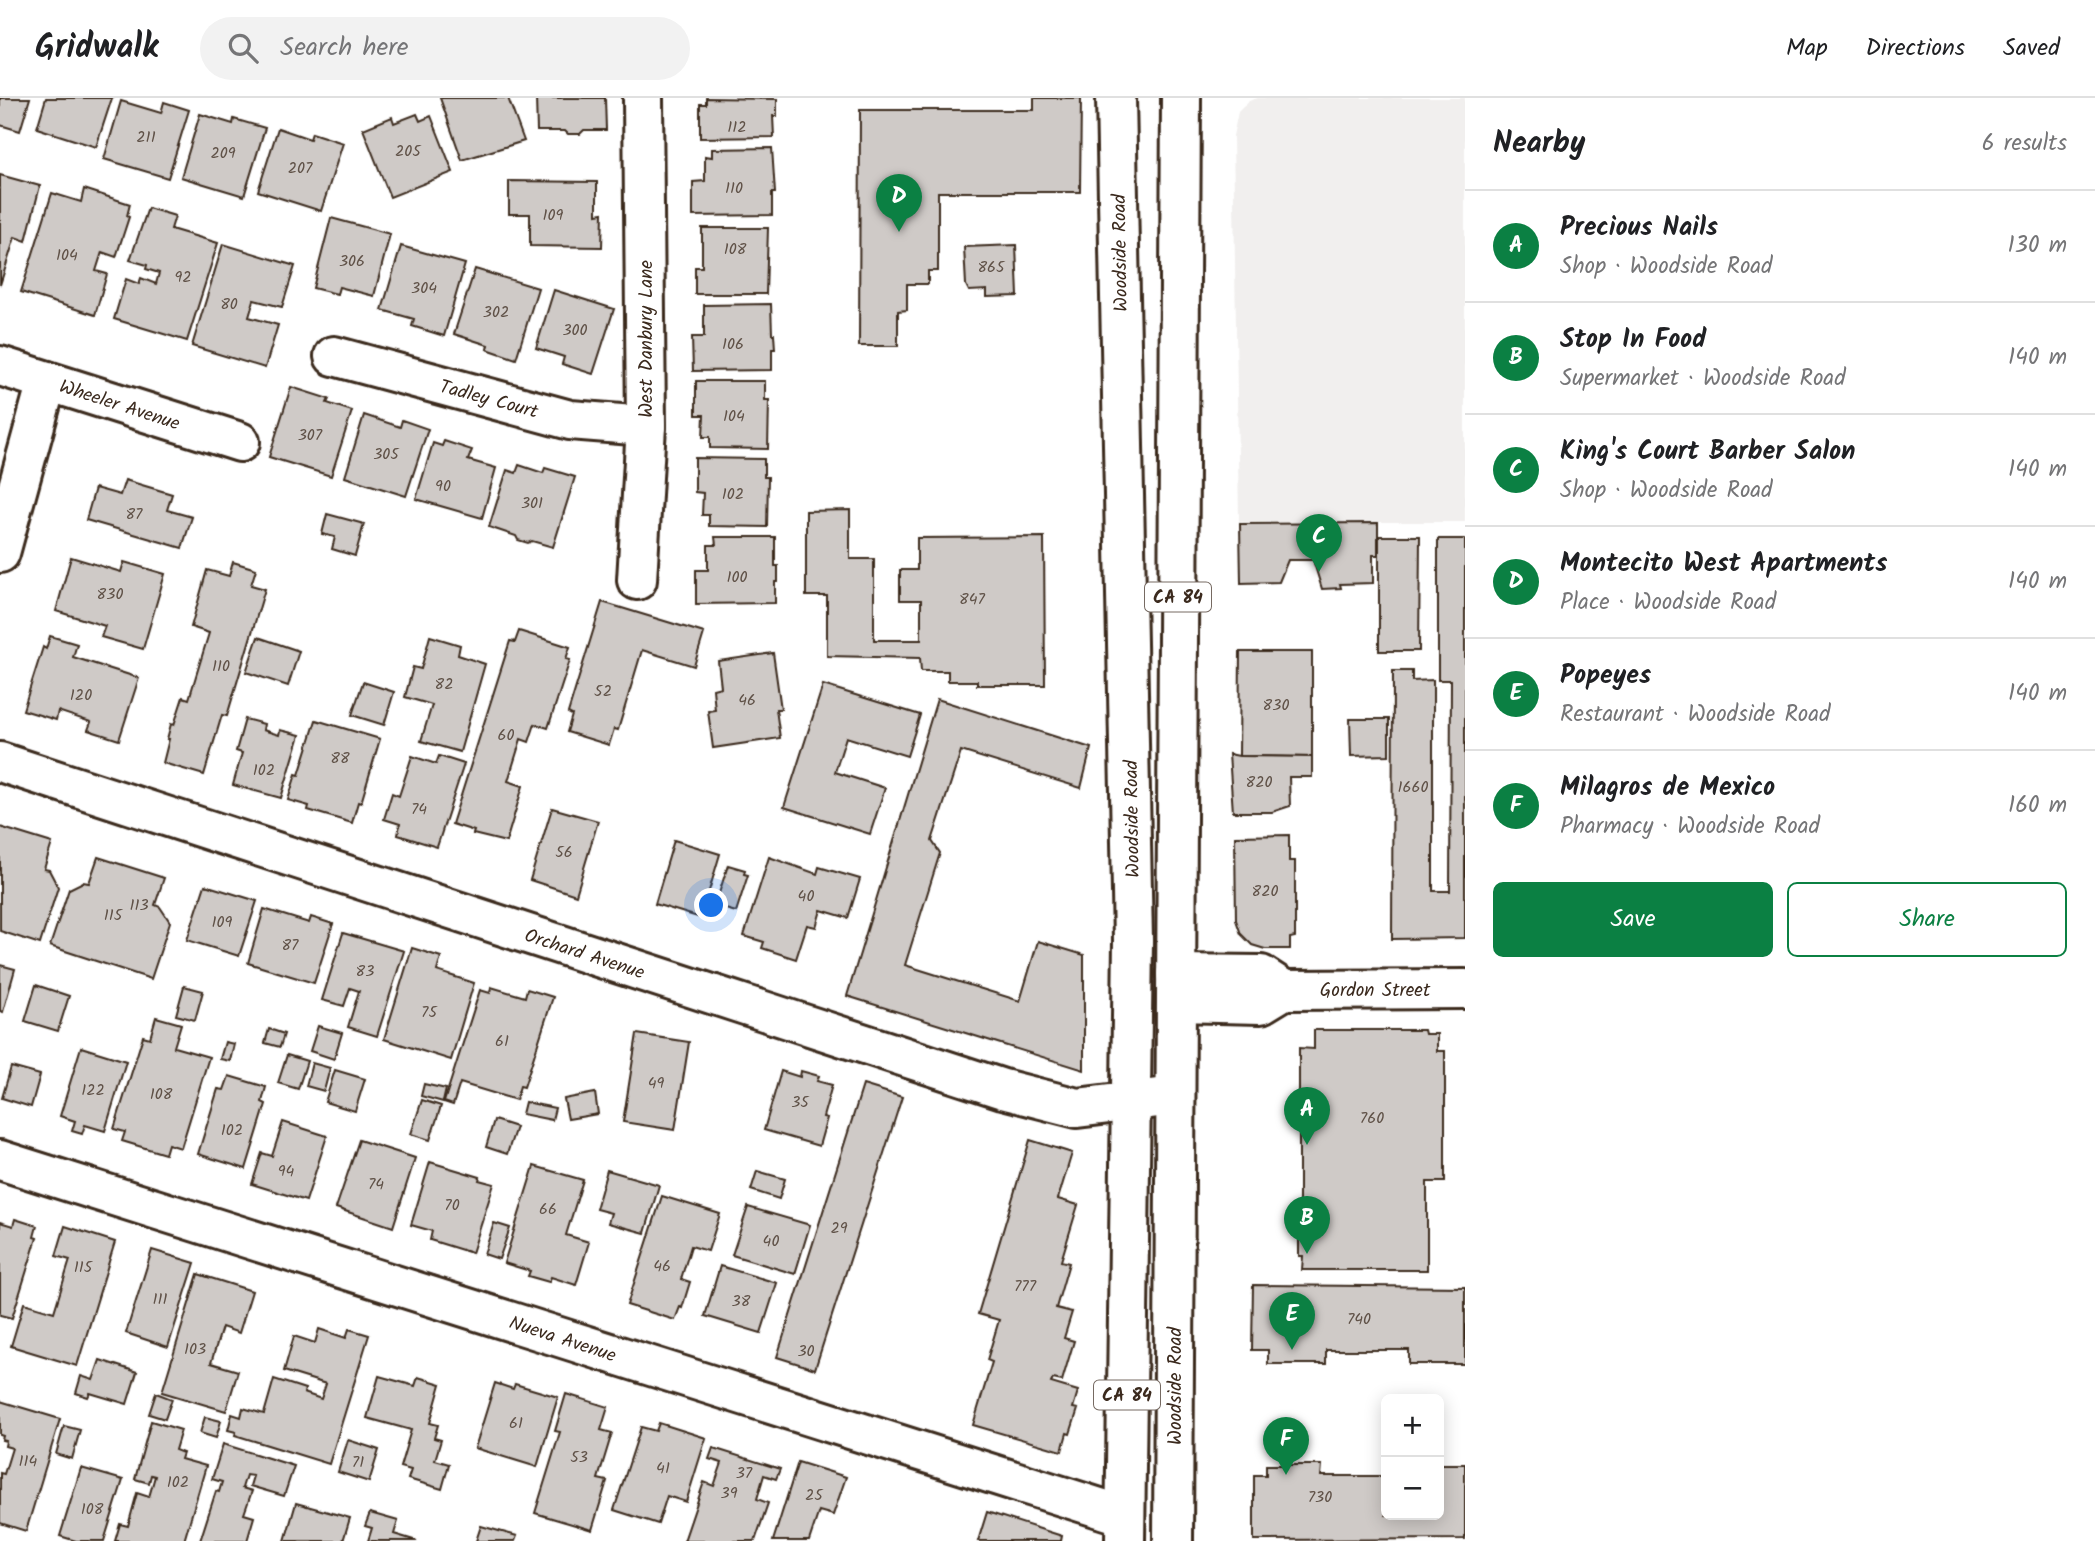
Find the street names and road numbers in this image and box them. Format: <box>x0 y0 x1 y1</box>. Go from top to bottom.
street label: Woodside Road <box>1105 193 1137 312</box>
street label: West Danbury Lane <box>632 260 662 418</box>
street label: Wheeler Avenue <box>55 372 184 440</box>
street label: Tadley Court <box>436 372 542 428</box>
road number: CA 84 <box>1145 583 1211 612</box>
street label: Woodside Road <box>1117 759 1149 878</box>
street label: Orchard Avenue <box>520 921 649 989</box>
street label: Gordon Street <box>1320 976 1431 1006</box>
street label: Nueva Avenue <box>505 1308 620 1371</box>
street label: Woodside Road <box>1161 1327 1191 1445</box>
road number: CA 84 <box>1094 1380 1160 1410</box>

